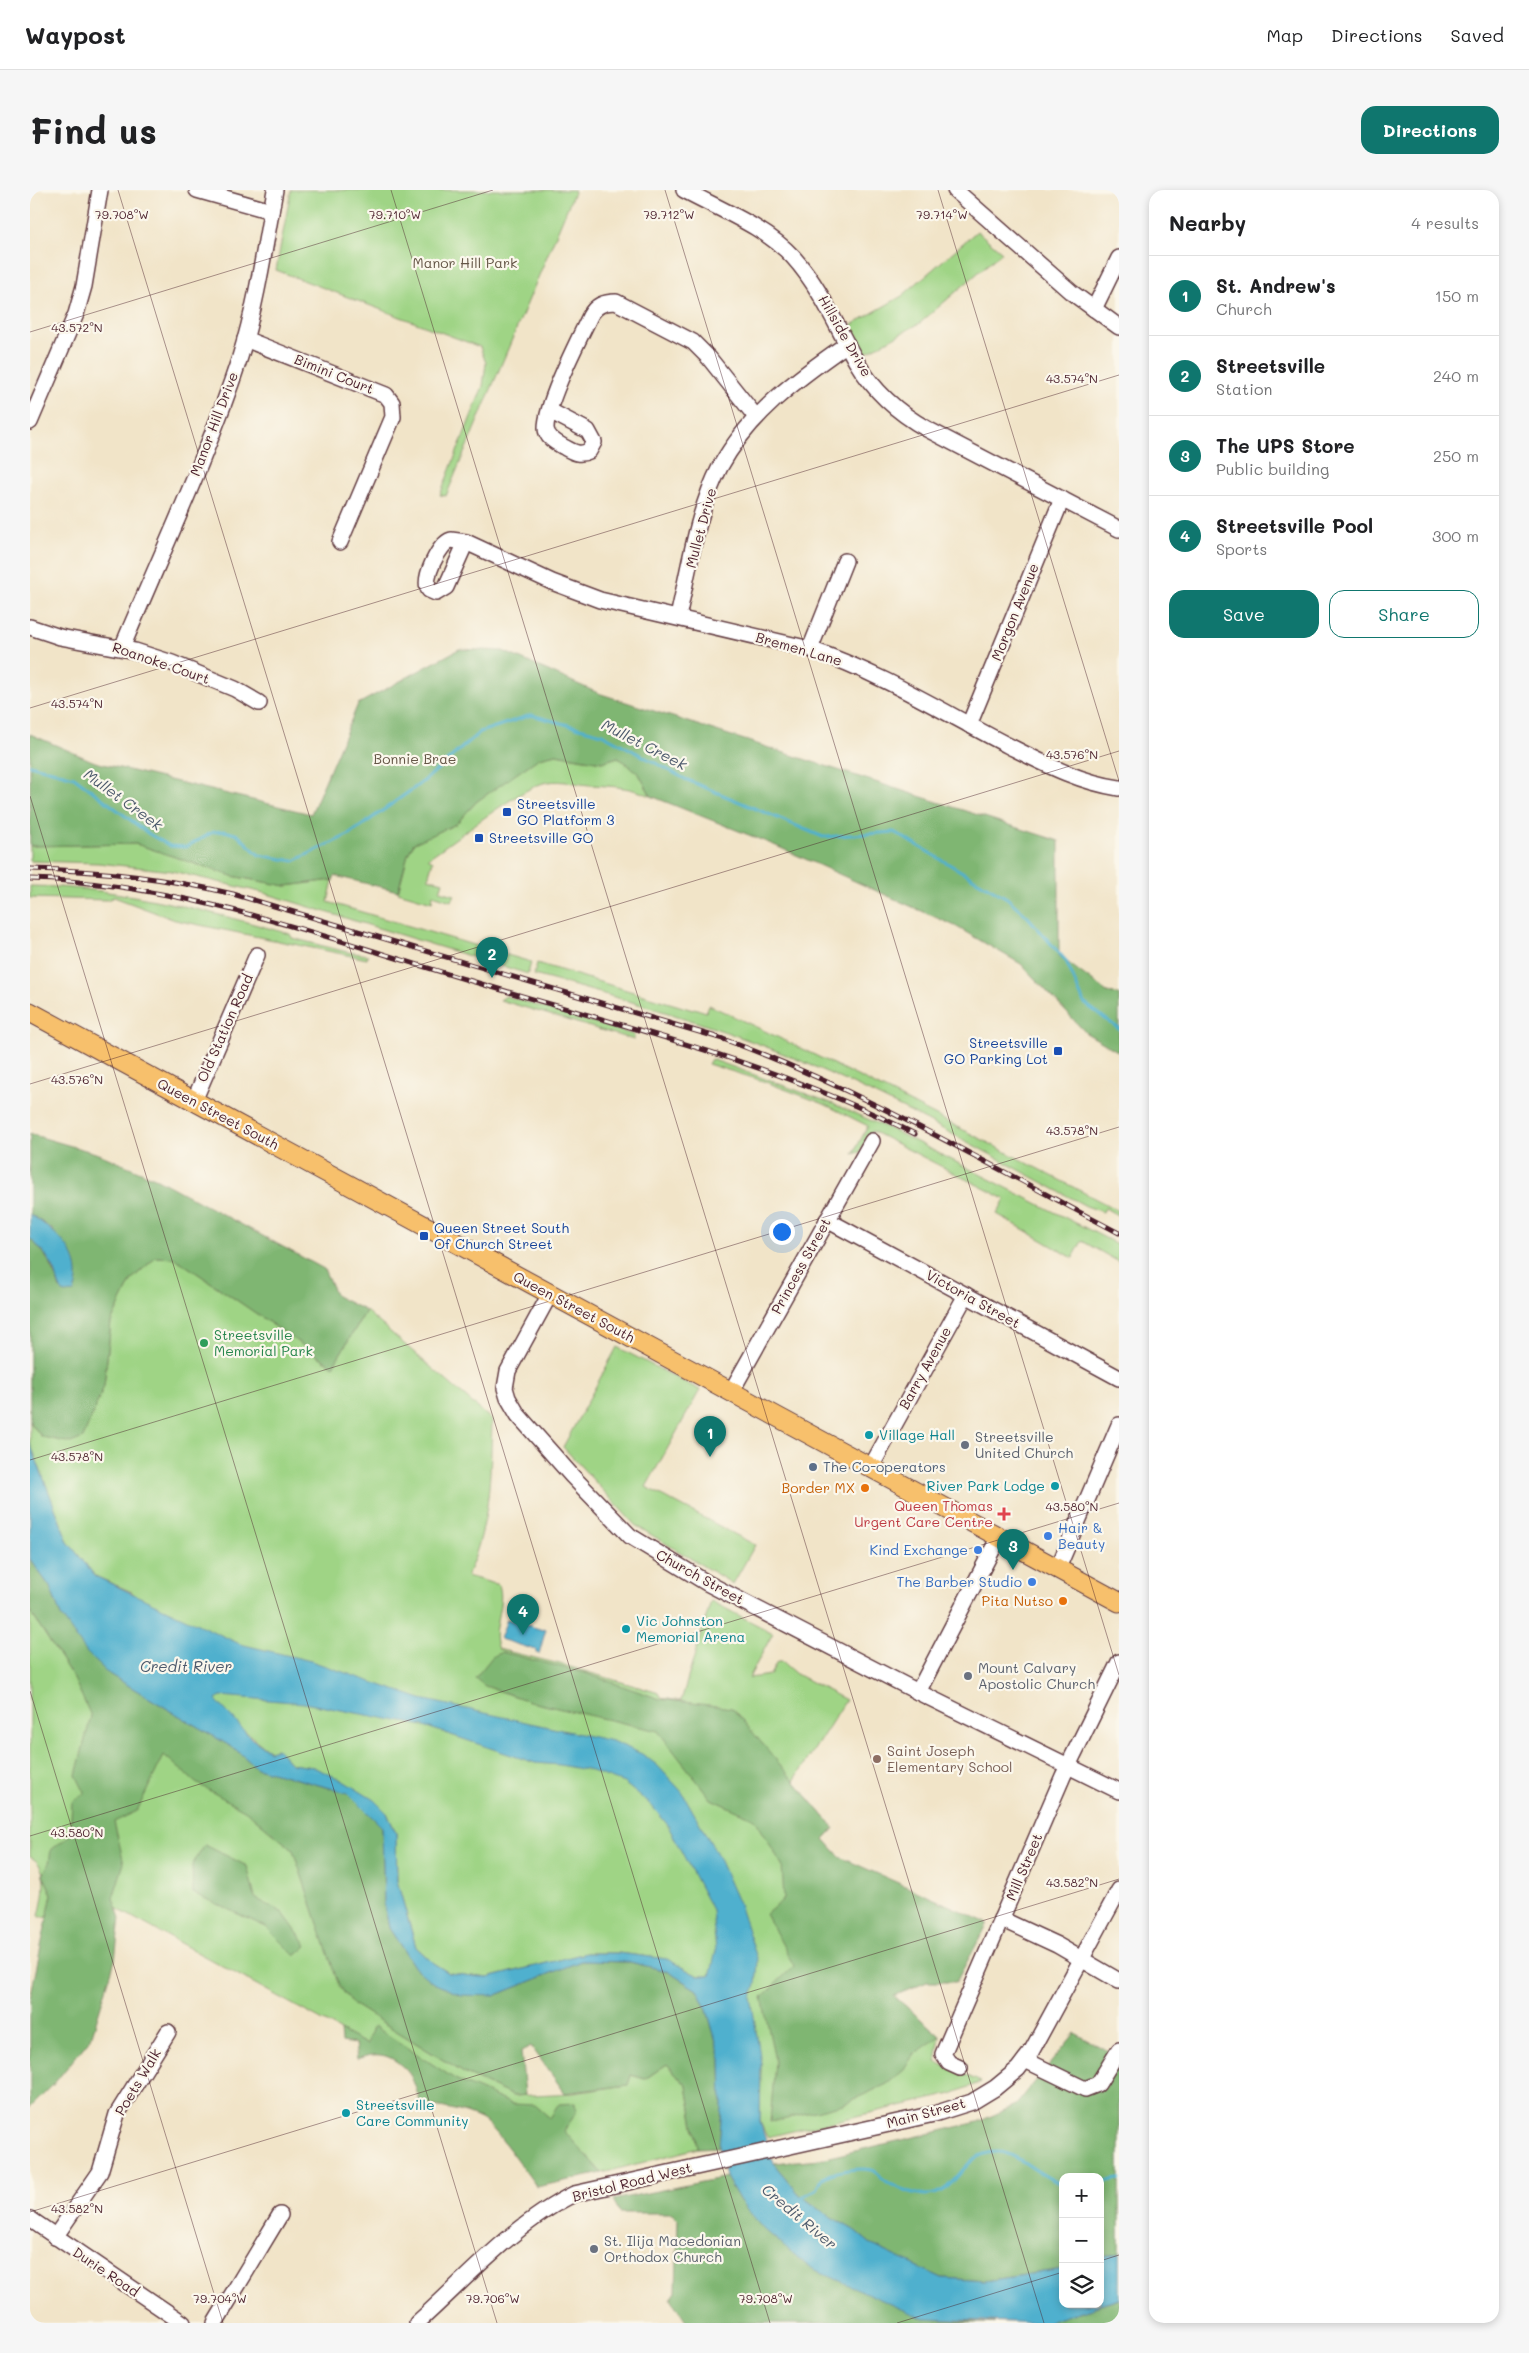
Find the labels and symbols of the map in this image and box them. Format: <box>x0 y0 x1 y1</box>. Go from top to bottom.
text: 79.708°W <box>95 206 149 222</box>
text: 79.710°W <box>369 206 421 222</box>
text: 79.712°W <box>643 206 695 222</box>
text: 79.714°W <box>916 206 968 222</box>
park label: Manor Hill Park <box>413 253 517 272</box>
street label: Hillside Drive <box>814 291 877 380</box>
text: 43.572°N <box>51 319 103 335</box>
street label: Bimini Court <box>292 349 377 398</box>
street label: Manor Hill Drive <box>185 369 242 479</box>
text: 43.574°N <box>1046 370 1098 386</box>
street label: Mullet Drive <box>681 486 720 570</box>
street label: Morgon Avenue <box>986 560 1043 663</box>
street label: Bremen Lane <box>754 627 845 670</box>
street label: Roanoke Court <box>110 637 212 688</box>
text: 43.574°N <box>51 695 103 711</box>
water label: Mullet Creek <box>598 714 691 775</box>
text: 43.576°N <box>1046 746 1098 762</box>
park label: Bonnie Brae <box>373 749 457 768</box>
water label: Mullet Creek <box>80 764 168 835</box>
place label: Streetsville GO Platform 3 <box>517 794 615 829</box>
marker: Streetsville GO Platform 3 <box>501 806 513 818</box>
place label: Streetsville GO <box>489 828 594 847</box>
marker: Streetsville GO <box>473 832 485 844</box>
pin: 2 <box>476 937 508 978</box>
street label: Old Station Road <box>192 971 257 1085</box>
place label: Streetsville GO Parking Lot <box>944 1033 1048 1068</box>
marker: Streetsville GO Parking Lot <box>1052 1045 1064 1057</box>
text: 43.576°N <box>51 1071 103 1087</box>
street label: Queen Street South <box>154 1073 282 1154</box>
text: 43.578°N <box>1046 1122 1098 1138</box>
street label: Princess Street <box>766 1214 835 1317</box>
place label: Queen Street South Of Church Street <box>434 1218 569 1253</box>
your location <box>769 1219 795 1245</box>
marker: Queen Street South Of Church Street <box>418 1230 430 1242</box>
street label: Victoria Street <box>923 1265 1024 1332</box>
street label: Queen Street South <box>510 1266 638 1347</box>
street label: Barry Avenue <box>894 1323 955 1412</box>
place label: Streetsville Memorial Park <box>214 1325 313 1360</box>
marker: Streetsville Memorial Park <box>198 1337 210 1349</box>
pin: 1 <box>694 1416 726 1457</box>
place label: Village Hall <box>879 1425 955 1444</box>
place label: Streetsville United Church <box>975 1427 1073 1462</box>
marker: Village Hall <box>863 1429 875 1441</box>
marker: Streetsville United Church <box>959 1439 971 1451</box>
text: 43.578°N <box>51 1448 103 1464</box>
place label: The Co-operators <box>823 1457 946 1476</box>
marker: The Co-operators <box>807 1461 819 1473</box>
place label: River Park Lodge <box>927 1476 1045 1495</box>
place label: Border MX <box>781 1478 855 1497</box>
marker: River Park Lodge <box>1049 1480 1061 1492</box>
marker: Border MX <box>859 1482 871 1494</box>
place label: Queen Thomas Urgent Care Centre <box>854 1496 993 1531</box>
text: 43.580°N <box>1046 1498 1098 1514</box>
marker: Queen Thomas Urgent Care Centre <box>997 1507 1011 1521</box>
place label: Hair & Beauty <box>1058 1518 1105 1553</box>
pin: 3 <box>997 1529 1029 1570</box>
marker: Hair & Beauty <box>1042 1530 1054 1542</box>
place label: Kind Exchange <box>870 1540 968 1559</box>
marker: Kind Exchange <box>972 1544 984 1556</box>
street label: Church Street <box>653 1545 748 1609</box>
place label: The Barber Studio <box>896 1572 1022 1591</box>
marker: The Barber Studio <box>1026 1576 1038 1588</box>
place label: Pita Nutso <box>982 1591 1053 1610</box>
pin: 4 <box>507 1594 539 1635</box>
marker: Pita Nutso <box>1057 1595 1069 1607</box>
place label: Vic Johnston Memorial Arena <box>636 1611 745 1646</box>
marker: Vic Johnston Memorial Arena <box>620 1623 632 1635</box>
water label: Credit River <box>140 1656 232 1676</box>
place label: Mount Calvary Apostolic Church <box>978 1658 1095 1693</box>
marker: Mount Calvary Apostolic Church <box>962 1670 974 1682</box>
place label: Saint Joseph Elementary School <box>887 1741 1013 1776</box>
marker: Saint Joseph Elementary School <box>871 1753 883 1765</box>
text: 43.580°N <box>51 1824 103 1840</box>
street label: Mill Street <box>1001 1830 1046 1903</box>
text: 43.582°N <box>1046 1874 1098 1890</box>
street label: Poets Walk <box>110 2045 165 2119</box>
street label: Main Street <box>884 2093 967 2132</box>
place label: Streetsville Care Community <box>356 2095 469 2130</box>
marker: Streetsville Care Community <box>340 2107 352 2119</box>
street label: Bristol Road West <box>570 2157 694 2206</box>
water label: Credit River <box>758 2179 842 2254</box>
text: 43.582°N <box>51 2200 103 2216</box>
place label: St. Ilija Macedonian Orthodox Church <box>604 2231 741 2266</box>
street label: Durie Road <box>69 2242 143 2301</box>
marker: St. Ilija Macedonian Orthodox Church <box>588 2243 600 2255</box>
text: 79.704°W <box>193 2290 247 2306</box>
text: 79.706°W <box>466 2290 520 2306</box>
text: 79.708°W <box>739 2290 793 2306</box>

